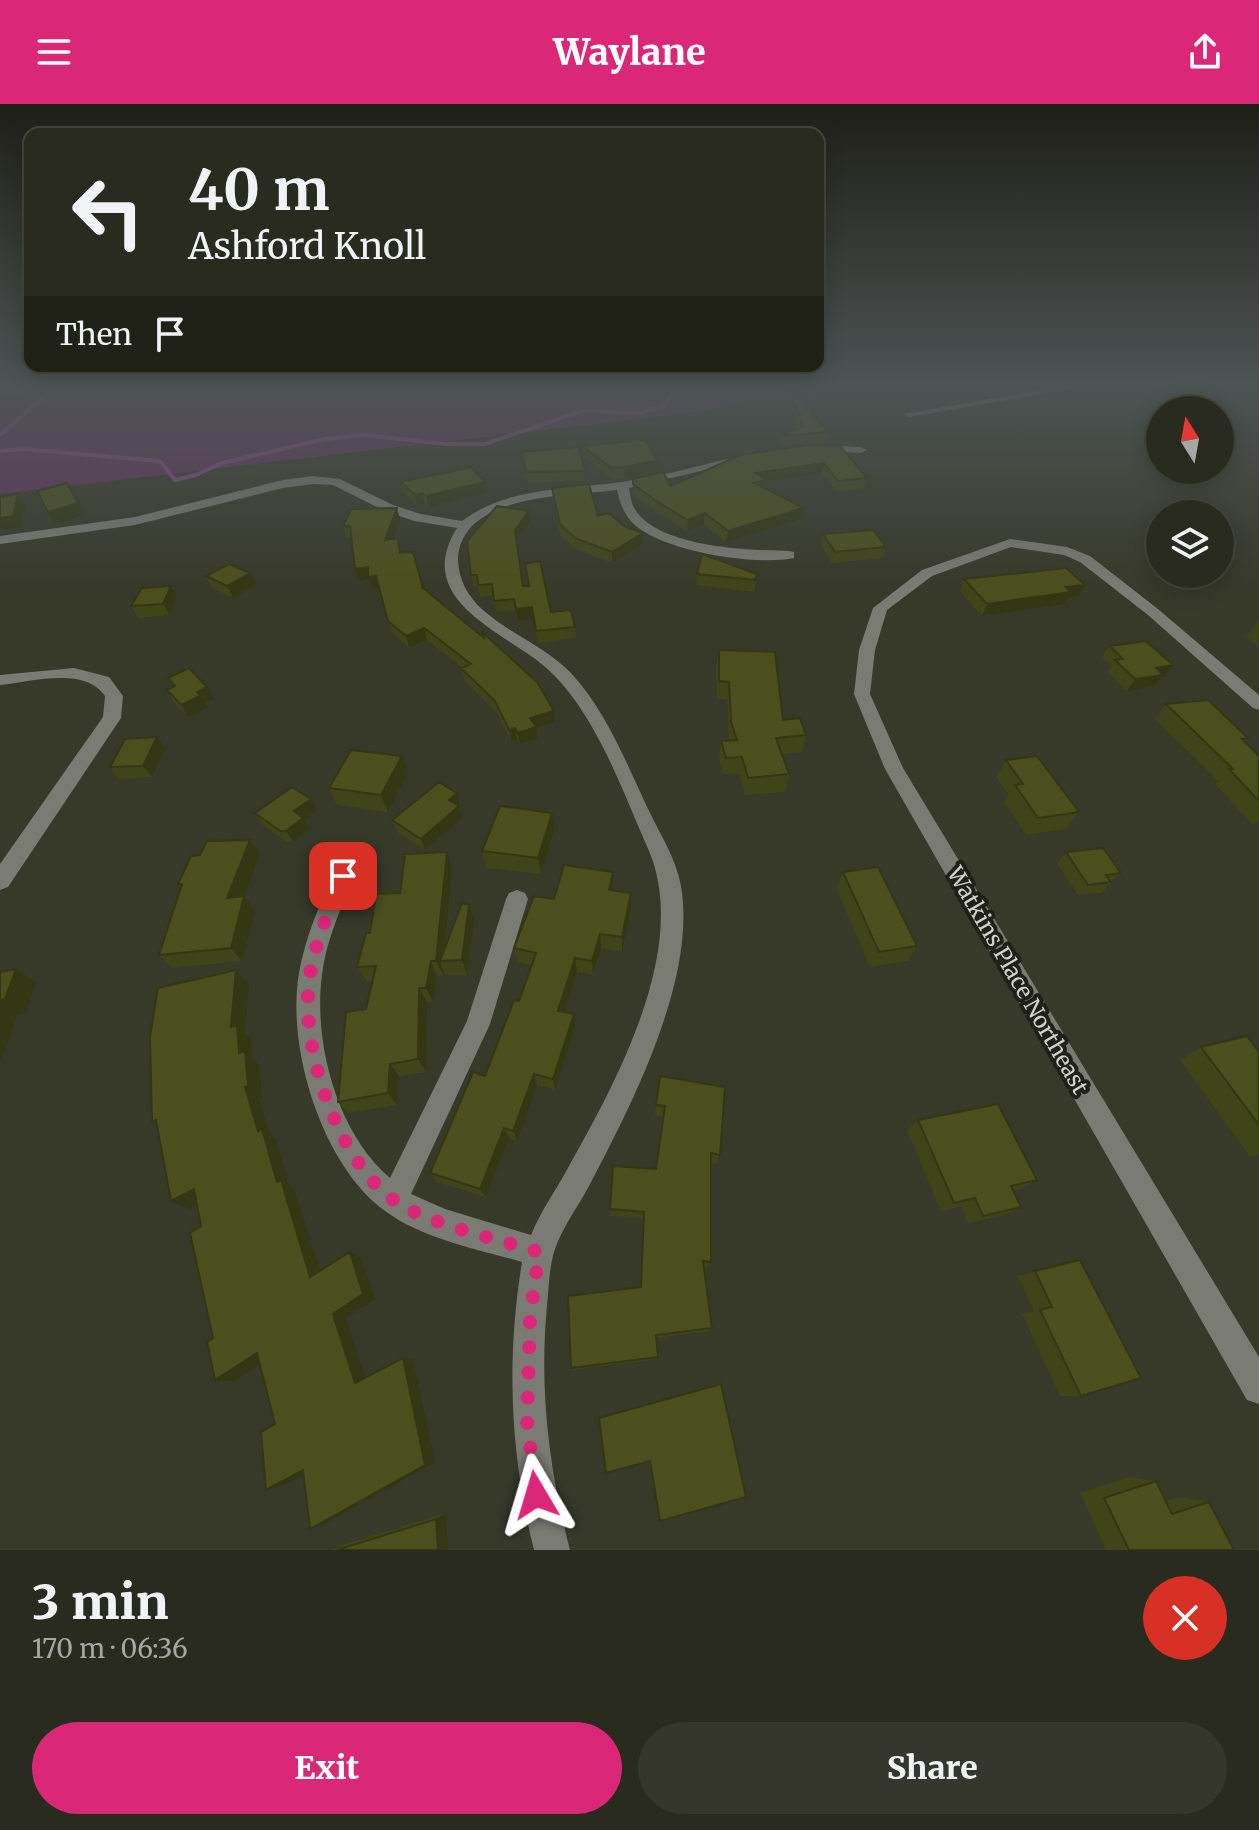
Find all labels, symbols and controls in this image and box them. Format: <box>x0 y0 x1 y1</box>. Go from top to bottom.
icon: menu <box>32 30 76 74</box>
text: Waylane <box>553 30 706 75</box>
icon: share <box>1183 30 1227 74</box>
text: 40 m <box>188 155 330 225</box>
icon: left <box>56 160 160 264</box>
text: Ashford Knoll <box>188 224 426 269</box>
icon: arrive <box>148 312 192 356</box>
text: Then <box>56 315 132 353</box>
north arrow <box>1146 396 1234 484</box>
map controls <box>1146 396 1234 588</box>
button: layers <box>1146 500 1234 588</box>
pin <box>309 842 377 910</box>
icon: arrive <box>321 854 365 898</box>
street label: Watkins Place Northeast <box>941 860 1095 1099</box>
position arrow <box>494 1453 578 1537</box>
text: 3 min <box>32 1572 169 1632</box>
button: close <box>1143 1576 1227 1660</box>
text: 170 m · 06:36 <box>32 1632 188 1665</box>
button: Exit <box>32 1722 622 1814</box>
button: Share <box>638 1722 1227 1814</box>

